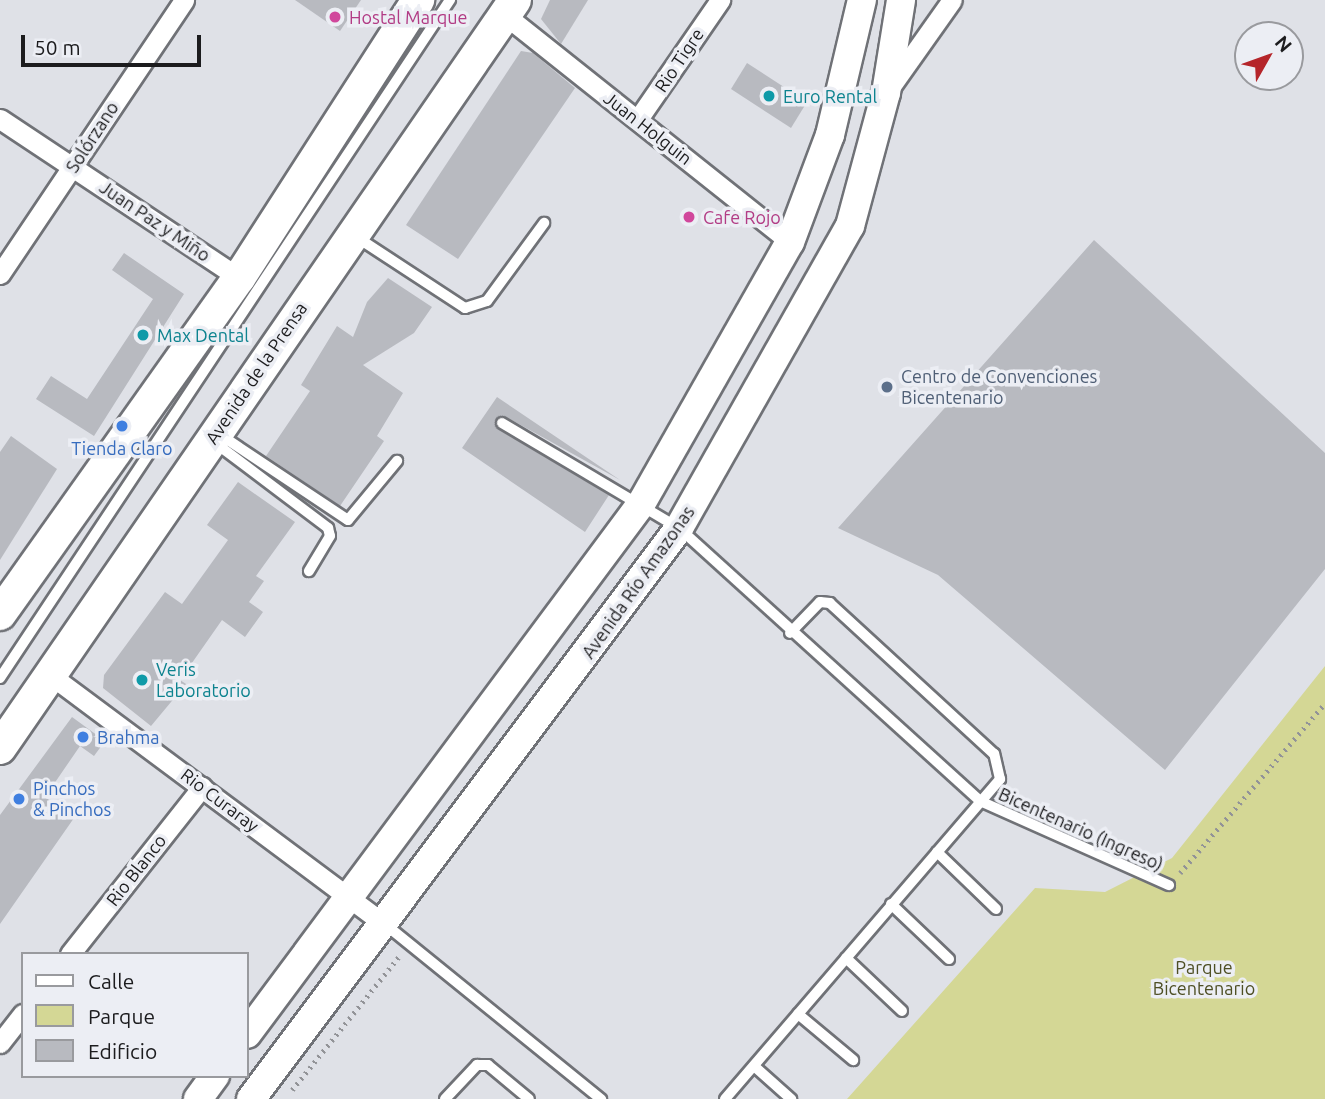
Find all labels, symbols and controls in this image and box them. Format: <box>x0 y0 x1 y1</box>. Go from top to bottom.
place label: Hostal Marque <box>349 6 467 28</box>
marker: Hostal Marque <box>327 9 343 25</box>
scale bar <box>24 21 205 65</box>
north arrow <box>1234 21 1304 91</box>
street label: Rio Tigre <box>650 24 708 96</box>
text: N <box>1271 31 1297 56</box>
text: 50 m <box>34 35 81 59</box>
place label: Euro Rental <box>783 85 877 107</box>
street label: Juan Holguin <box>600 87 696 169</box>
marker: Euro Rental <box>761 88 777 104</box>
street label: Solórzano <box>61 97 123 177</box>
street label: Juan Paz y Miño <box>96 176 214 266</box>
place label: Cafe Rojo <box>703 206 781 228</box>
marker: Cafe Rojo <box>681 209 697 225</box>
street label: Avenida de la Prensa <box>201 298 311 448</box>
place label: Max Dental <box>157 324 249 346</box>
marker: Max Dental <box>135 327 151 343</box>
place label: Centro de Convenciones Bicentenario <box>901 366 1097 408</box>
marker: Centro de Convenciones Bicentenario <box>879 379 895 395</box>
marker: Tienda Claro <box>114 418 130 434</box>
place label: Tienda Claro <box>71 437 173 459</box>
street label: Avenida Río Amazonas <box>577 501 699 663</box>
place label: Veris Laboratorio <box>156 659 251 702</box>
marker: Veris Laboratorio <box>134 672 150 688</box>
place label: Brahma <box>97 726 160 748</box>
marker: Brahma <box>75 729 91 745</box>
street label: Rio Curaray <box>177 764 263 836</box>
place label: Pinchos & Pinchos <box>33 778 111 820</box>
street label: Bicentenario (Ingreso) <box>995 783 1167 875</box>
marker: Pinchos & Pinchos <box>11 791 27 807</box>
street label: Rio Blanco <box>101 830 171 910</box>
legend <box>21 952 248 1078</box>
park label: Parque Bicentenario <box>1153 957 1255 1000</box>
text: Calle <box>88 969 134 993</box>
text: Parque <box>88 1004 155 1028</box>
text: Edificio <box>88 1039 157 1063</box>

